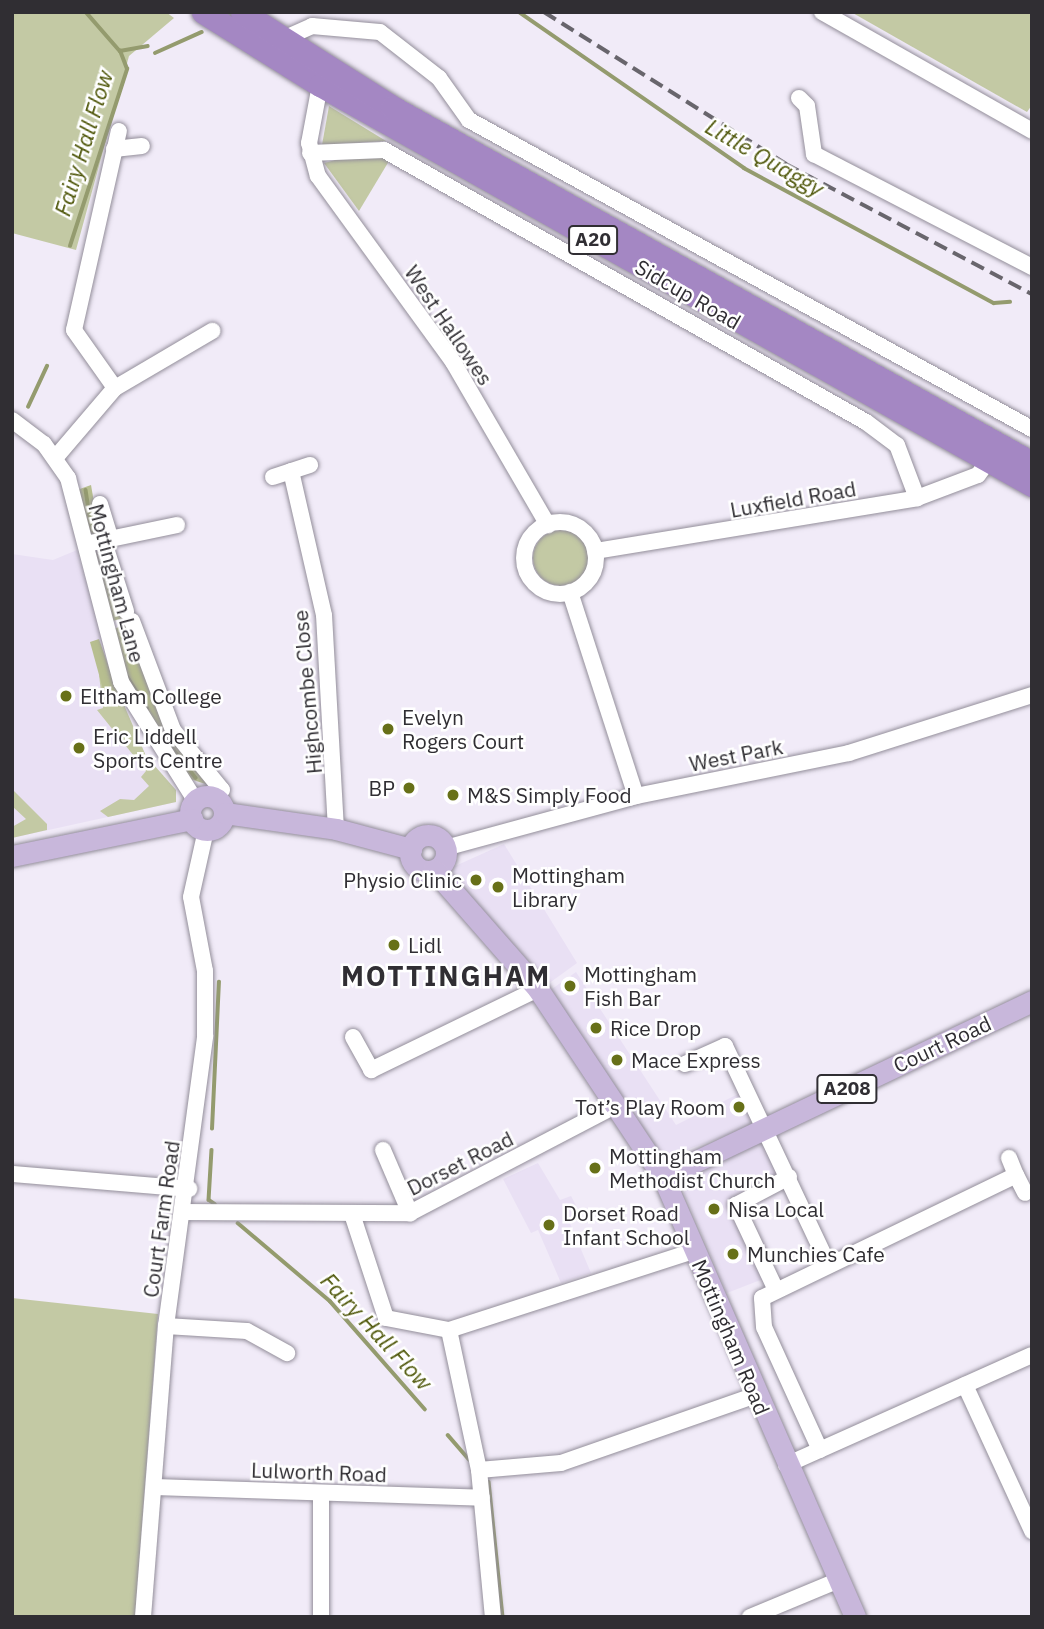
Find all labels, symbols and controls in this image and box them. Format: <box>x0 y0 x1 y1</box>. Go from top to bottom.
water label: Fairy Hall Flow <box>48 67 118 219</box>
water label: Little Quaggy <box>701 112 829 202</box>
road number: A20 <box>567 224 619 256</box>
street label: Sidcup Road <box>631 254 745 334</box>
street label: West Hallowes <box>400 260 498 390</box>
street label: Luxfield Road <box>728 476 858 522</box>
street label: Mottingham Lane <box>84 501 150 665</box>
street label: Highcombe Close <box>287 609 327 775</box>
place label: Eltham College <box>80 683 222 709</box>
marker: Eltham College <box>58 688 74 704</box>
place label: Evelyn Rogers Court <box>402 704 524 754</box>
marker: Evelyn Rogers Court <box>380 721 396 737</box>
place label: Eric Liddell Sports Centre <box>93 723 222 773</box>
street label: West Park <box>687 734 785 776</box>
marker: Eric Liddell Sports Centre <box>71 740 87 756</box>
place label: BP <box>369 775 395 801</box>
marker: BP <box>401 780 417 796</box>
place label: M&S Simply Food <box>467 782 632 808</box>
marker: M&S Simply Food <box>445 787 461 803</box>
place label: Mottingham Library <box>512 862 625 912</box>
place label: Physio Clinic <box>343 867 462 893</box>
marker: Physio Clinic <box>468 872 484 888</box>
marker: Mottingham Library <box>490 879 506 895</box>
place label: Lidl <box>408 932 442 958</box>
marker: Lidl <box>386 937 402 953</box>
district label: MOTTINGHAM <box>342 959 550 993</box>
place label: Mottingham Fish Bar <box>584 961 697 1011</box>
marker: Mottingham Fish Bar <box>562 978 578 994</box>
street label: Court Road <box>889 1010 995 1078</box>
place label: Rice Drop <box>610 1015 701 1041</box>
marker: Rice Drop <box>588 1020 604 1036</box>
place label: Mace Express <box>631 1047 761 1073</box>
marker: Mace Express <box>609 1052 625 1068</box>
road number: A208 <box>816 1074 878 1105</box>
place label: Tot’s Play Room <box>575 1094 725 1120</box>
marker: Tot’s Play Room <box>731 1099 747 1115</box>
street label: Dorset Road <box>403 1125 517 1201</box>
street label: Court Farm Road <box>138 1139 184 1299</box>
place label: Mottingham Methodist Church <box>609 1143 775 1193</box>
marker: Mottingham Methodist Church <box>587 1160 603 1176</box>
place label: Nisa Local <box>728 1196 824 1222</box>
place label: Dorset Road Infant School <box>563 1200 690 1250</box>
marker: Nisa Local <box>706 1201 722 1217</box>
marker: Dorset Road Infant School <box>541 1217 557 1233</box>
place label: Munchies Cafe <box>747 1241 885 1267</box>
marker: Munchies Cafe <box>725 1246 741 1262</box>
street label: Mottingham Road <box>687 1256 775 1418</box>
water label: Fairy Hall Flow <box>316 1266 438 1396</box>
street label: Lulworth Road <box>251 1457 387 1487</box>

